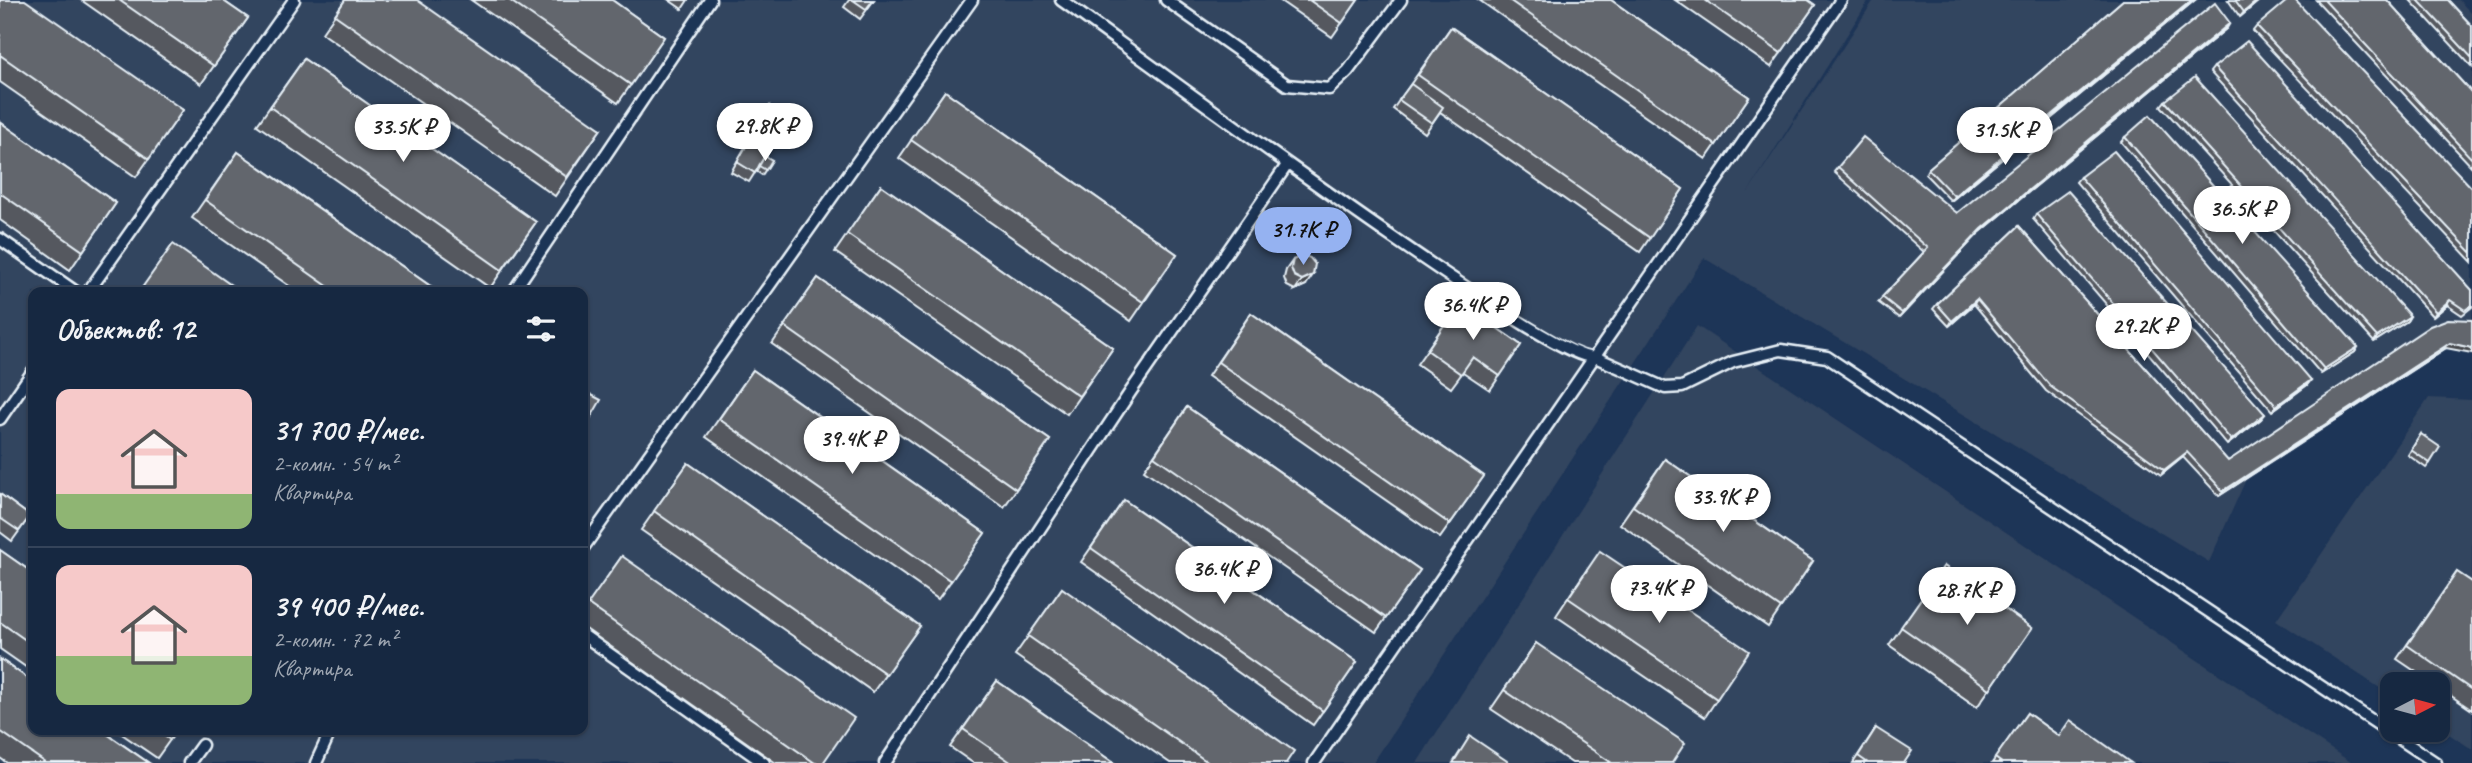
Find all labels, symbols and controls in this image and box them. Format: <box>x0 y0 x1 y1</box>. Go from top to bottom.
pin: 33.5K ₽ <box>338 104 468 164</box>
pin: 29.8K ₽ <box>700 104 830 163</box>
pin: 31.5K ₽ <box>1940 108 2070 167</box>
text: 29.8K ₽ <box>733 111 797 140</box>
text: 33.5K ₽ <box>371 112 435 141</box>
text: 31.5K ₽ <box>1973 115 2037 144</box>
pin: 36.5K ₽ <box>2177 187 2307 246</box>
text: 36.5K ₽ <box>2210 194 2274 223</box>
pin: 31.7K ₽ <box>1238 208 1368 267</box>
text: 31.7K ₽ <box>1271 215 1335 244</box>
pin: 36.4K ₽ <box>1408 282 1538 342</box>
text: 36.4K ₽ <box>1440 290 1506 319</box>
pin: 29.2K ₽ <box>2079 304 2209 363</box>
text: Объектов: 12 <box>56 310 195 348</box>
icon: filters <box>522 310 560 348</box>
text: 29.2K ₽ <box>2112 311 2176 340</box>
text: 31 700 ₽/мес. <box>273 411 424 449</box>
pin: 39.4K ₽ <box>787 416 917 476</box>
icon: home <box>112 417 196 501</box>
text: 39.4K ₽ <box>820 424 884 453</box>
text: 2-комн. · 54 m² <box>273 449 397 478</box>
pin: 33.9K ₽ <box>1658 475 1788 534</box>
text: Квартира <box>273 478 351 507</box>
text: 33.9K ₽ <box>1691 482 1755 511</box>
pin: 36.4K ₽ <box>1159 546 1289 606</box>
text: 36.4K ₽ <box>1191 554 1257 583</box>
pin: 73.4K ₽ <box>1594 566 1724 625</box>
pin: 28.7K ₽ <box>1902 568 2032 627</box>
text: 73.4K ₽ <box>1627 573 1691 602</box>
text: 28.7K ₽ <box>1935 575 1999 604</box>
text: 39 400 ₽/мес. <box>273 587 424 625</box>
icon: home <box>112 593 196 677</box>
text: 2-комн. · 72 m² <box>273 625 397 654</box>
text: Квартира <box>273 654 351 683</box>
north arrow <box>2380 672 2450 742</box>
map controls <box>2380 672 2450 742</box>

